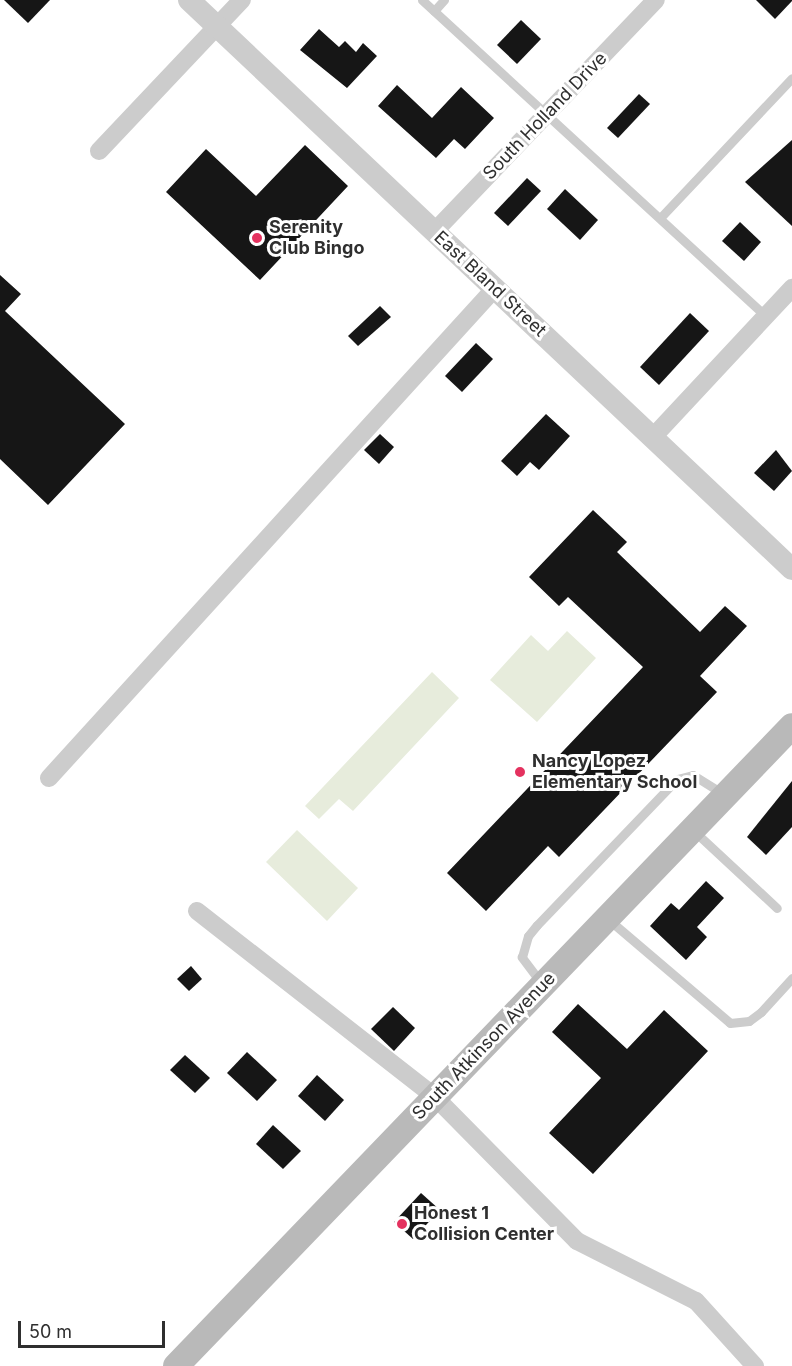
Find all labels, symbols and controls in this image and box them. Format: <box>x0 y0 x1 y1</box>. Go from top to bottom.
street label: South Holland Drive <box>479 48 611 184</box>
place label: Serenity Club Bingo <box>269 217 364 260</box>
street label: East Bland Street <box>430 227 550 341</box>
marker: Serenity Club Bingo <box>250 231 264 245</box>
place label: Nancy Lopez Elementary School <box>532 751 697 794</box>
marker: Nancy Lopez Elementary School <box>513 765 527 779</box>
street label: South Atkinson Avenue <box>408 968 560 1124</box>
place label: Honest 1 Collision Center <box>414 1203 554 1246</box>
marker: Honest 1 Collision Center <box>395 1217 409 1231</box>
scale bar <box>21 1309 168 1347</box>
text: 50 m <box>29 1321 72 1342</box>

